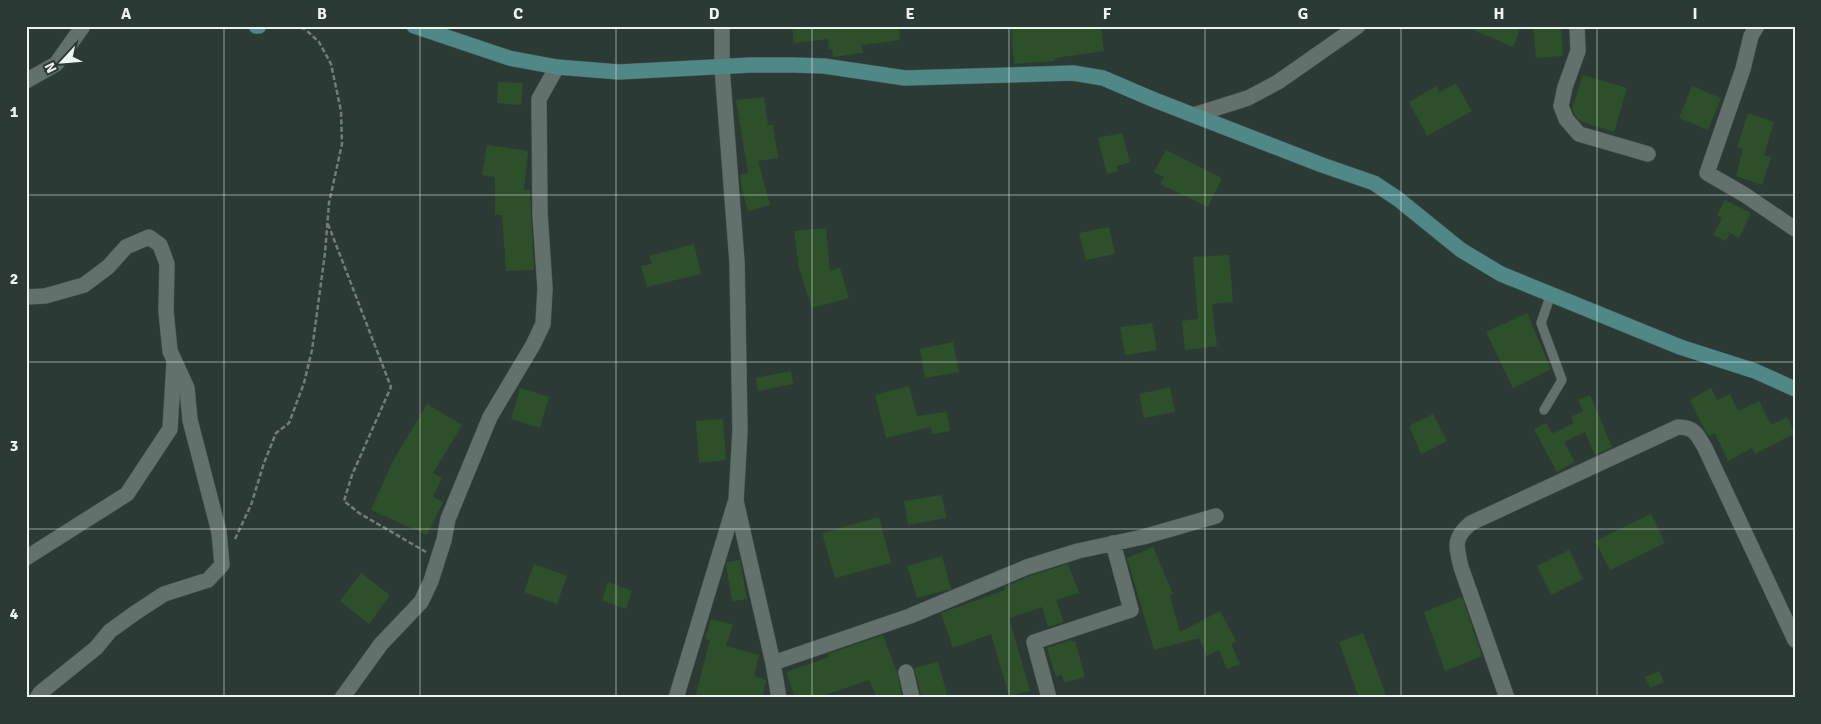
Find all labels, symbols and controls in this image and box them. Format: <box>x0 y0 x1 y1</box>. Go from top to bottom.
text: A <box>121 4 132 24</box>
text: B <box>317 4 327 24</box>
text: C <box>513 4 523 24</box>
text: D <box>709 4 720 24</box>
text: E <box>905 4 915 24</box>
text: F <box>1103 4 1112 24</box>
text: G <box>1298 4 1308 24</box>
text: H <box>1494 4 1504 24</box>
text: I <box>1692 4 1698 24</box>
north arrow <box>38 38 88 88</box>
text: N <box>41 59 61 76</box>
text: 1 <box>10 102 19 122</box>
text: 2 <box>10 269 18 289</box>
text: 3 <box>10 436 18 456</box>
text: 4 <box>10 604 19 624</box>

